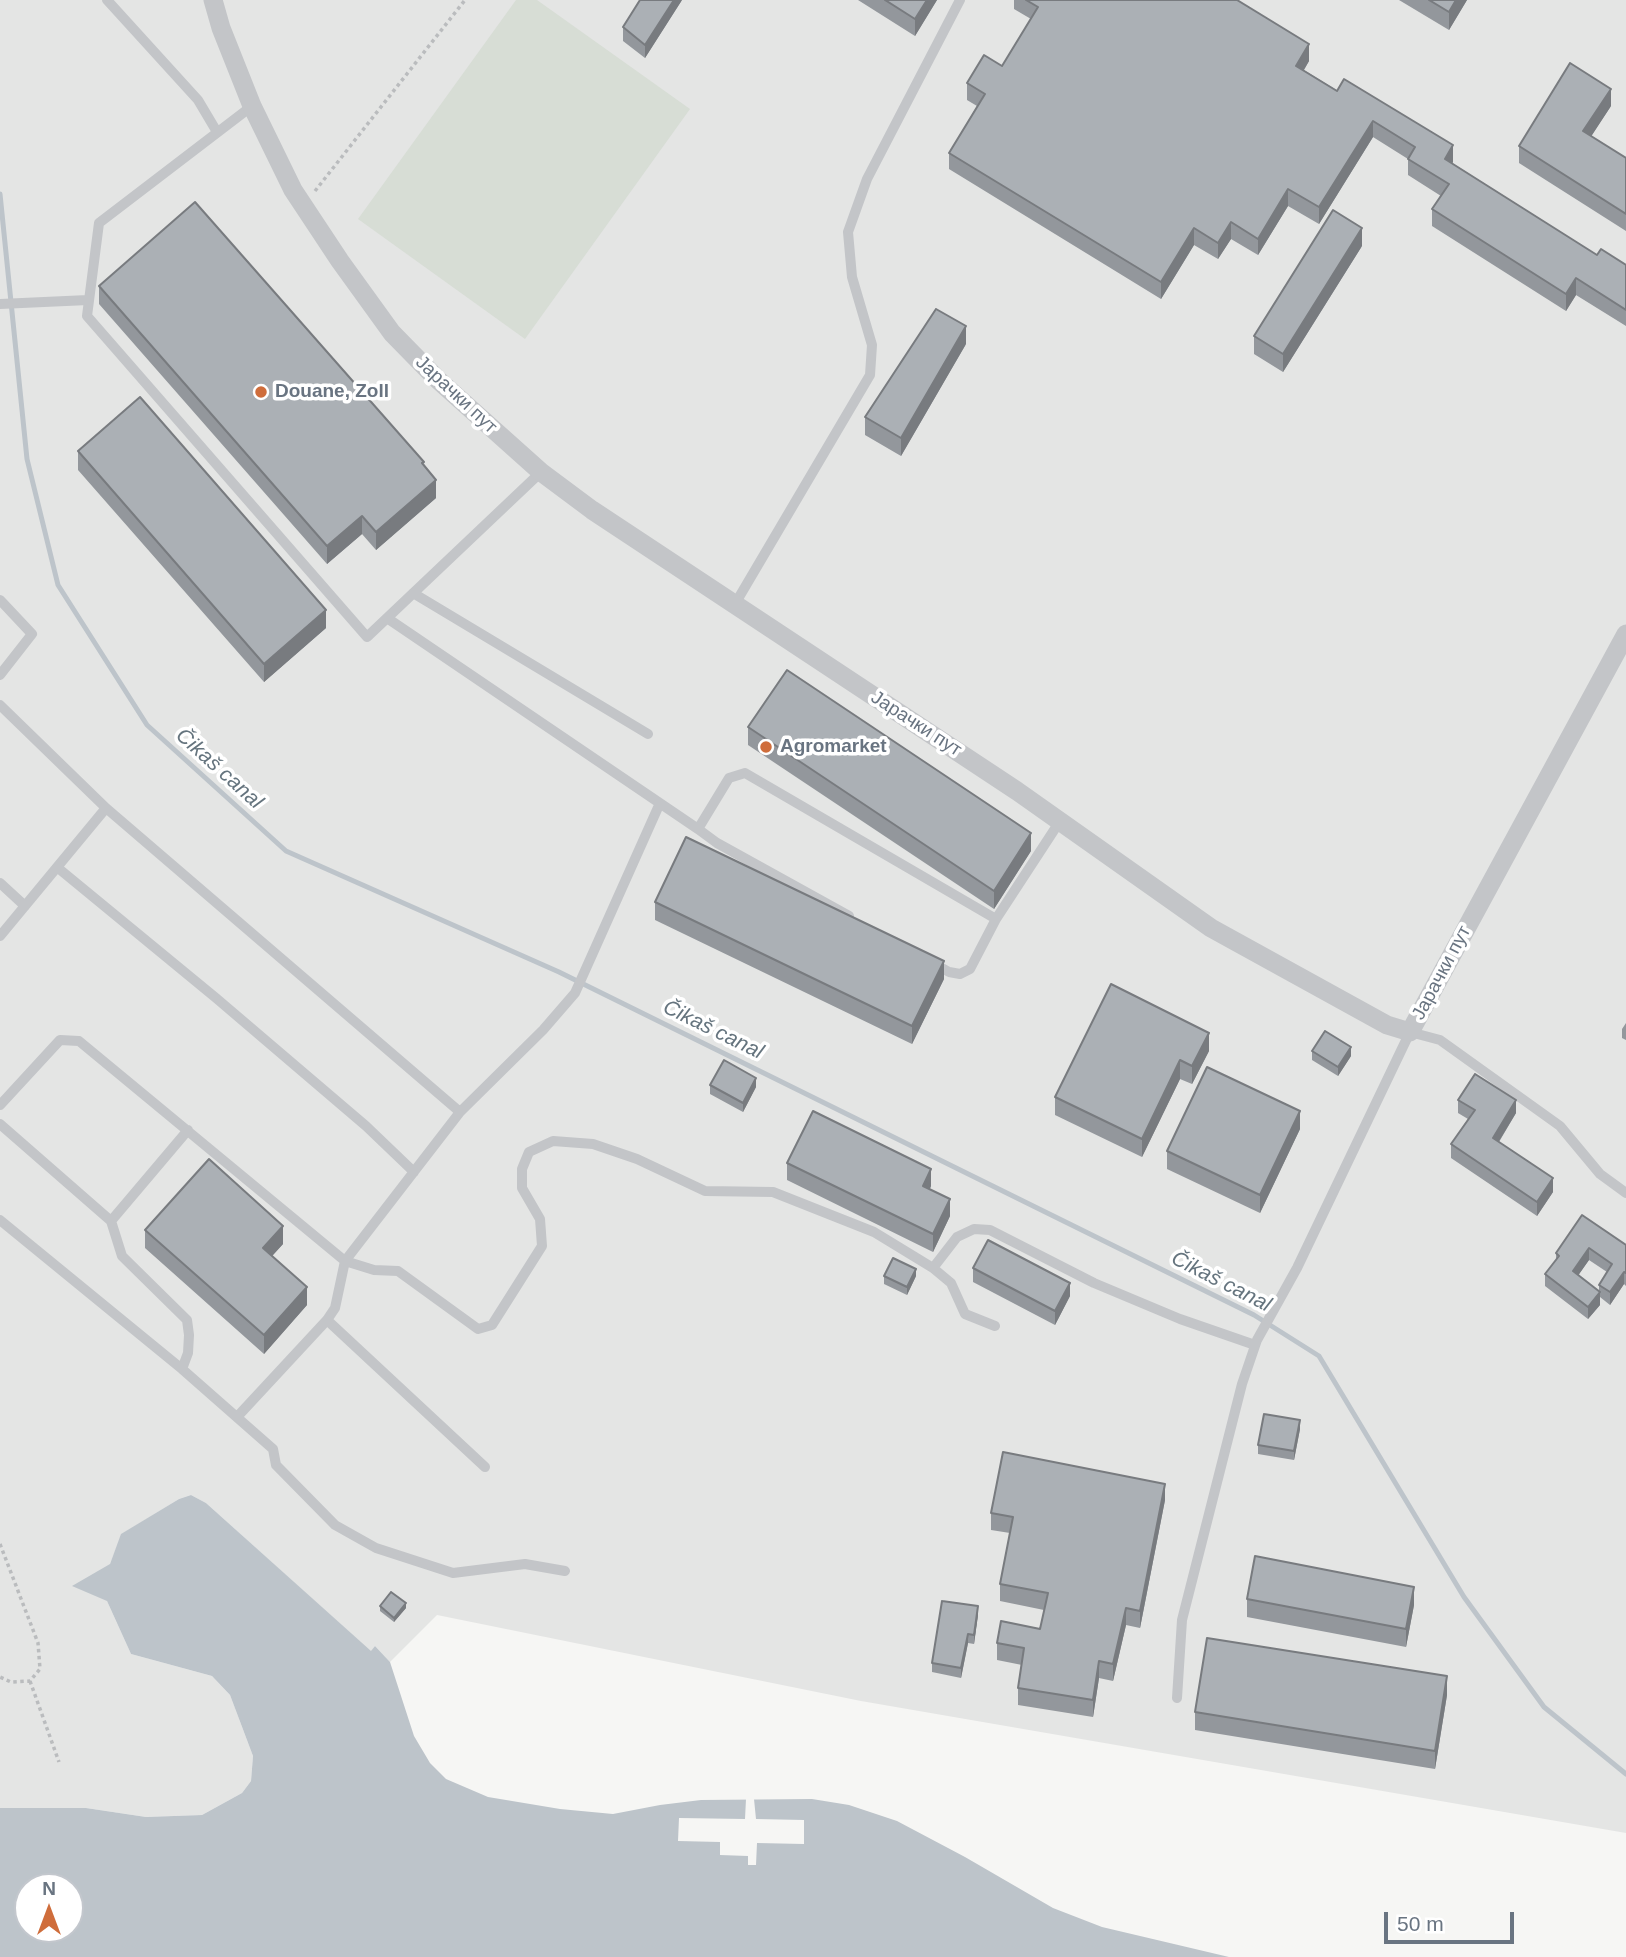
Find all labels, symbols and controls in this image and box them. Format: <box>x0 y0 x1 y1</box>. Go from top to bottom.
street label: Јарачки пут <box>410 351 502 439</box>
place label: Douane, Zoll <box>275 381 389 403</box>
marker: Douane, Zoll <box>253 384 269 400</box>
street label: Јарачки пут <box>866 686 966 762</box>
water label: Čikaš canal <box>170 723 268 815</box>
place label: Agromarket <box>780 736 887 758</box>
marker: Agromarket <box>758 739 774 755</box>
street label: Јарачки пут <box>1408 922 1476 1024</box>
water label: Čikaš canal <box>659 995 767 1065</box>
water label: Čikaš canal <box>1167 1246 1275 1318</box>
north arrow <box>14 1873 84 1943</box>
text: N <box>42 1878 56 1899</box>
scale bar <box>1388 1898 1518 1942</box>
text: 50 m <box>1397 1912 1444 1935</box>

